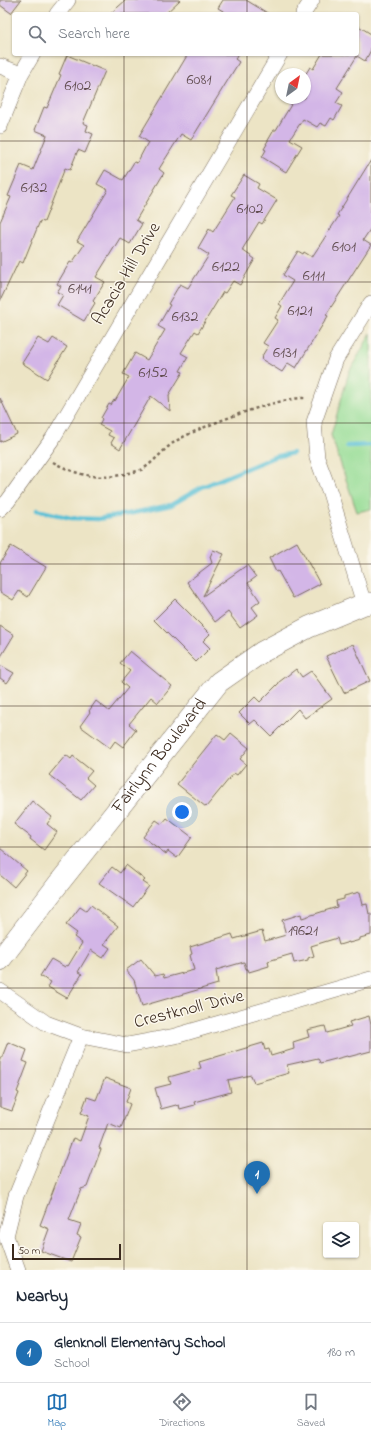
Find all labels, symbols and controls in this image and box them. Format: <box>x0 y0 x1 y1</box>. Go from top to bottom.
search box <box>12 12 359 56</box>
icon: search <box>26 23 48 45</box>
text: Search here <box>58 23 130 45</box>
house number: 6081 <box>186 68 212 92</box>
north arrow <box>275 68 311 104</box>
house number: 6102 <box>65 74 92 98</box>
house number: 6132 <box>21 176 47 200</box>
house number: 6102 <box>237 197 264 221</box>
street label: Acacia Hill Drive <box>86 217 169 330</box>
house number: 6101 <box>332 235 356 259</box>
house number: 6122 <box>212 255 240 279</box>
house number: 6111 <box>303 264 325 288</box>
house number: 6141 <box>68 277 92 301</box>
house number: 6121 <box>287 299 313 323</box>
house number: 6132 <box>172 305 198 329</box>
house number: 6131 <box>273 341 297 365</box>
house number: 6152 <box>138 361 168 385</box>
street label: Fairlynn Boulevard <box>105 693 214 820</box>
your location <box>172 802 192 822</box>
house number: 19621 <box>288 919 318 943</box>
street label: Crestknoll Drive <box>131 984 248 1036</box>
pin: 1 <box>244 1161 270 1194</box>
map controls <box>323 1222 359 1258</box>
button: layers <box>323 1222 359 1258</box>
scale bar <box>12 1242 121 1261</box>
text: 50 m <box>18 1243 40 1259</box>
text: Nearby <box>16 1284 68 1309</box>
text: Glenknoll Elementary School <box>54 1332 225 1354</box>
text: 1 <box>27 1343 31 1362</box>
text: 180 m <box>327 1343 355 1362</box>
text: School <box>54 1354 90 1373</box>
tab: Map <box>46 1391 68 1431</box>
tab: Directions <box>159 1391 205 1431</box>
tab: Saved <box>297 1391 325 1431</box>

